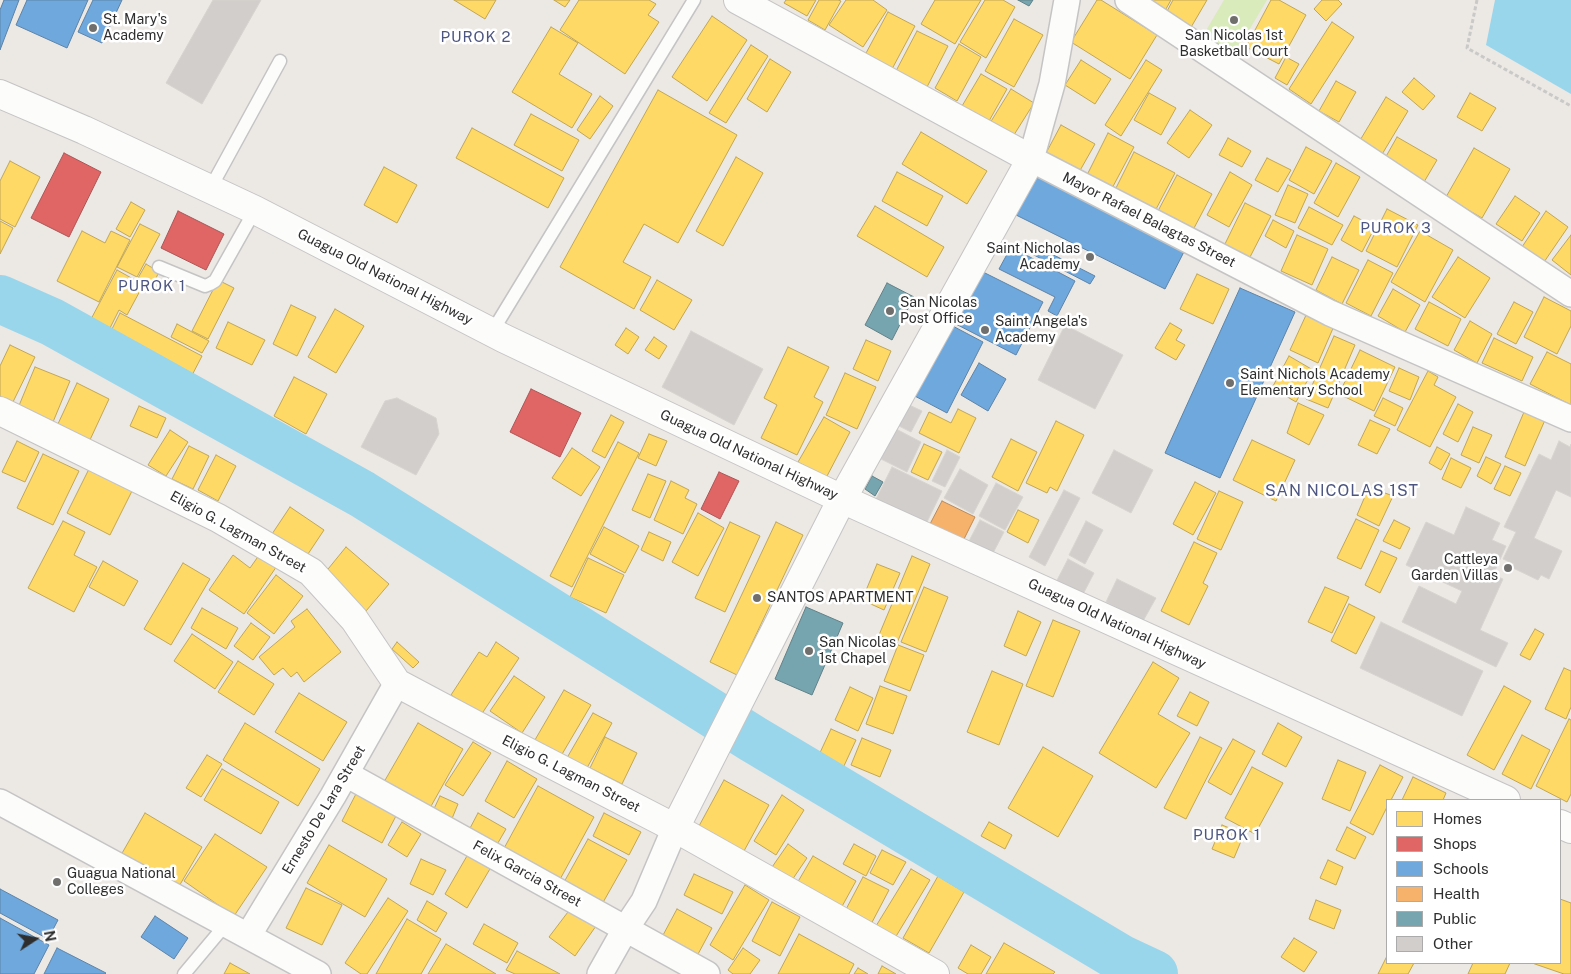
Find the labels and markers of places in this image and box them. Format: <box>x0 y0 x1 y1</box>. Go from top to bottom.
place label: St. Mary's Academy <box>103 12 167 44</box>
marker: San Nicolas 1st Basketball Court <box>1228 14 1240 26</box>
marker: St. Mary's Academy <box>87 22 99 34</box>
place label: San Nicolas 1st Basketball Court <box>1180 28 1288 60</box>
place label: Saint Nicholas Academy <box>986 241 1080 274</box>
marker: Saint Nicholas Academy <box>1084 251 1096 263</box>
place label: San Nicolas Post Office <box>900 295 977 328</box>
marker: San Nicolas Post Office <box>884 305 896 317</box>
place label: Saint Angela's Academy <box>995 314 1087 347</box>
marker: Saint Angela's Academy <box>979 324 991 336</box>
place label: Saint Nichols Academy Elementary School <box>1240 367 1390 400</box>
marker: Saint Nichols Academy Elementary School <box>1224 377 1236 389</box>
place label: Cattleya Garden Villas <box>1411 552 1498 584</box>
marker: Cattleya Garden Villas <box>1502 562 1514 574</box>
place label: SANTOS APARTMENT <box>767 590 914 606</box>
marker: SANTOS APARTMENT <box>751 592 763 604</box>
place label: San Nicolas 1st Chapel <box>819 635 896 668</box>
marker: San Nicolas 1st Chapel <box>803 645 815 657</box>
place label: Guagua National Colleges <box>67 866 176 899</box>
marker: Guagua National Colleges <box>51 876 63 888</box>

